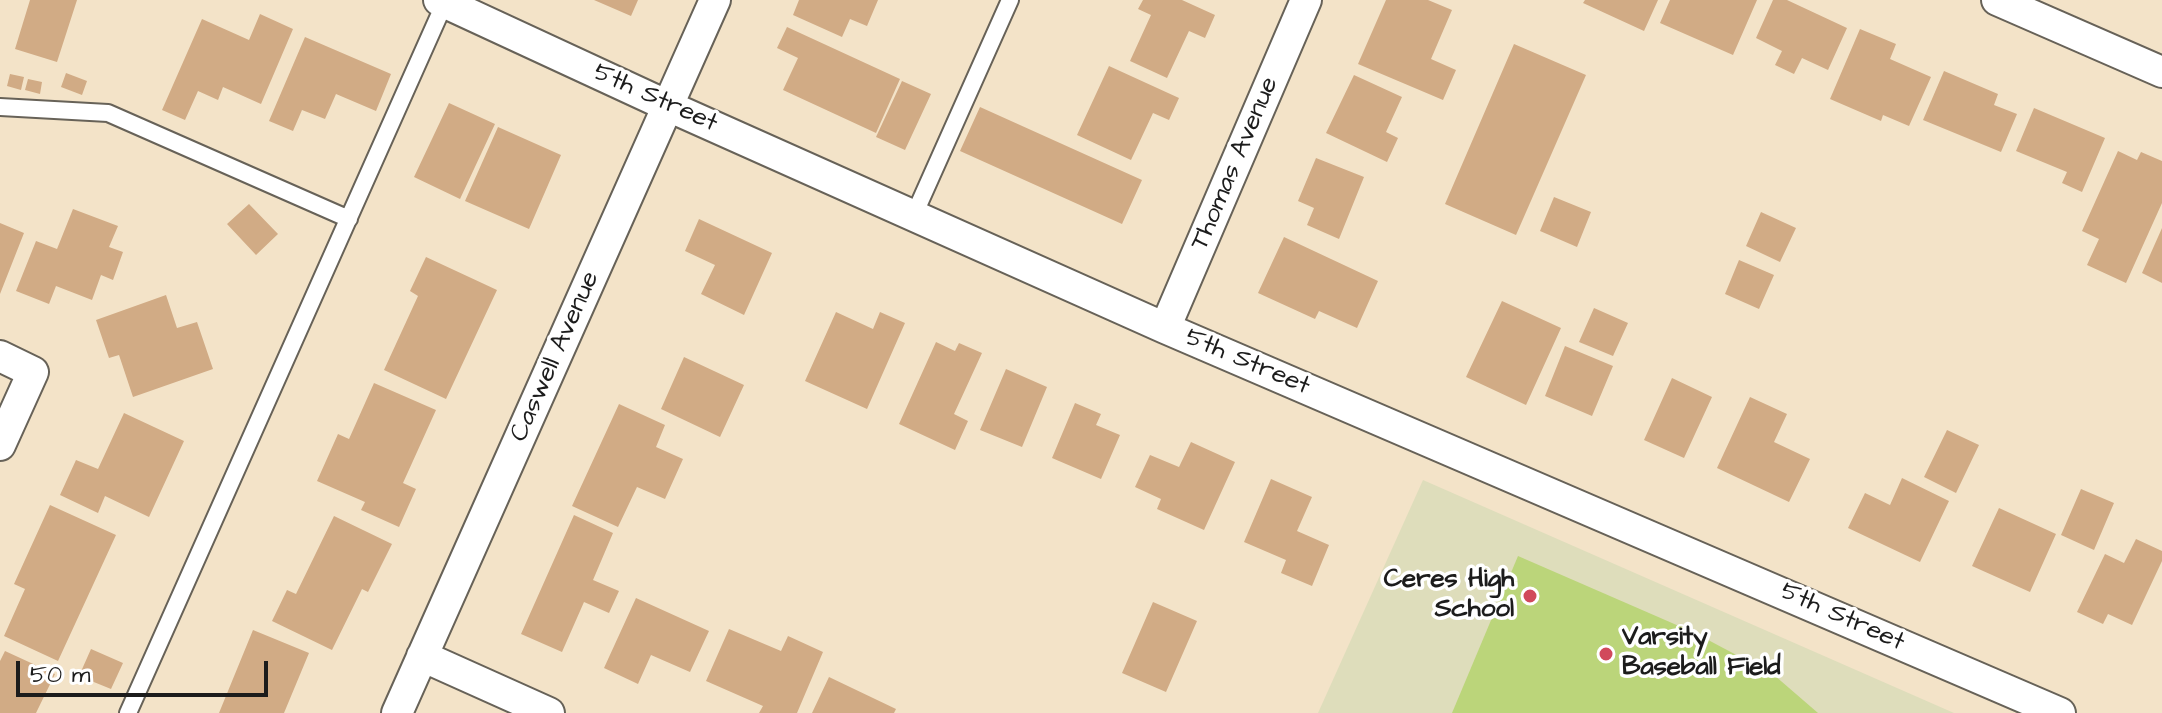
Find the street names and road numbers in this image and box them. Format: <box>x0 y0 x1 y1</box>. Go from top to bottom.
street label: 5th Street <box>588 58 722 140</box>
street label: Thomas Avenue <box>1185 73 1287 255</box>
street label: Caswell Avenue <box>505 267 607 447</box>
street label: 5th Street <box>1180 323 1314 403</box>
street label: 5th Street <box>1775 577 1909 659</box>

